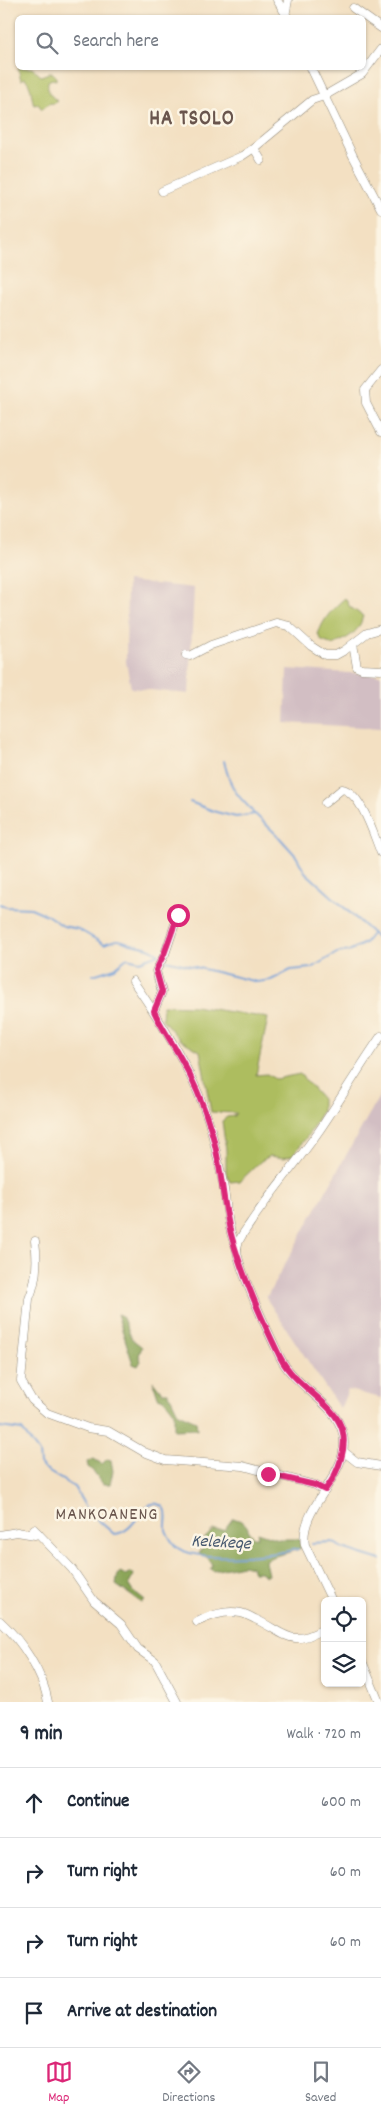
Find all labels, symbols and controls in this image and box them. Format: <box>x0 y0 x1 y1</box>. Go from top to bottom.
search box <box>15 15 366 70</box>
icon: search <box>33 29 61 57</box>
text: Search here <box>73 29 159 56</box>
district label: HA TSOLO <box>149 105 235 135</box>
route start <box>167 904 190 927</box>
route end <box>257 1463 280 1486</box>
district label: MANKOANENG <box>56 1503 158 1528</box>
water label: Kelekeqe <box>190 1529 252 1558</box>
map controls <box>321 1597 366 1687</box>
button: locate <box>321 1597 366 1642</box>
button: layers <box>321 1642 366 1687</box>
text: 9 min <box>20 1720 62 1750</box>
text: Walk · 720 m <box>286 1723 361 1746</box>
icon: ahead <box>20 1789 48 1817</box>
text: Continue <box>67 1789 129 1816</box>
text: 600 m <box>321 1791 361 1814</box>
icon: right <box>20 1859 48 1887</box>
text: Turn right <box>67 1859 138 1886</box>
text: 60 m <box>330 1861 361 1884</box>
icon: right <box>20 1929 48 1957</box>
text: Turn right <box>67 1929 138 1956</box>
text: 60 m <box>330 1931 361 1954</box>
icon: arrive <box>20 1999 48 2027</box>
text: Arrive at destination <box>67 1999 217 2026</box>
tab: Map <box>45 2058 73 2108</box>
tab: Directions <box>162 2058 215 2108</box>
tab: Saved <box>305 2058 336 2108</box>

